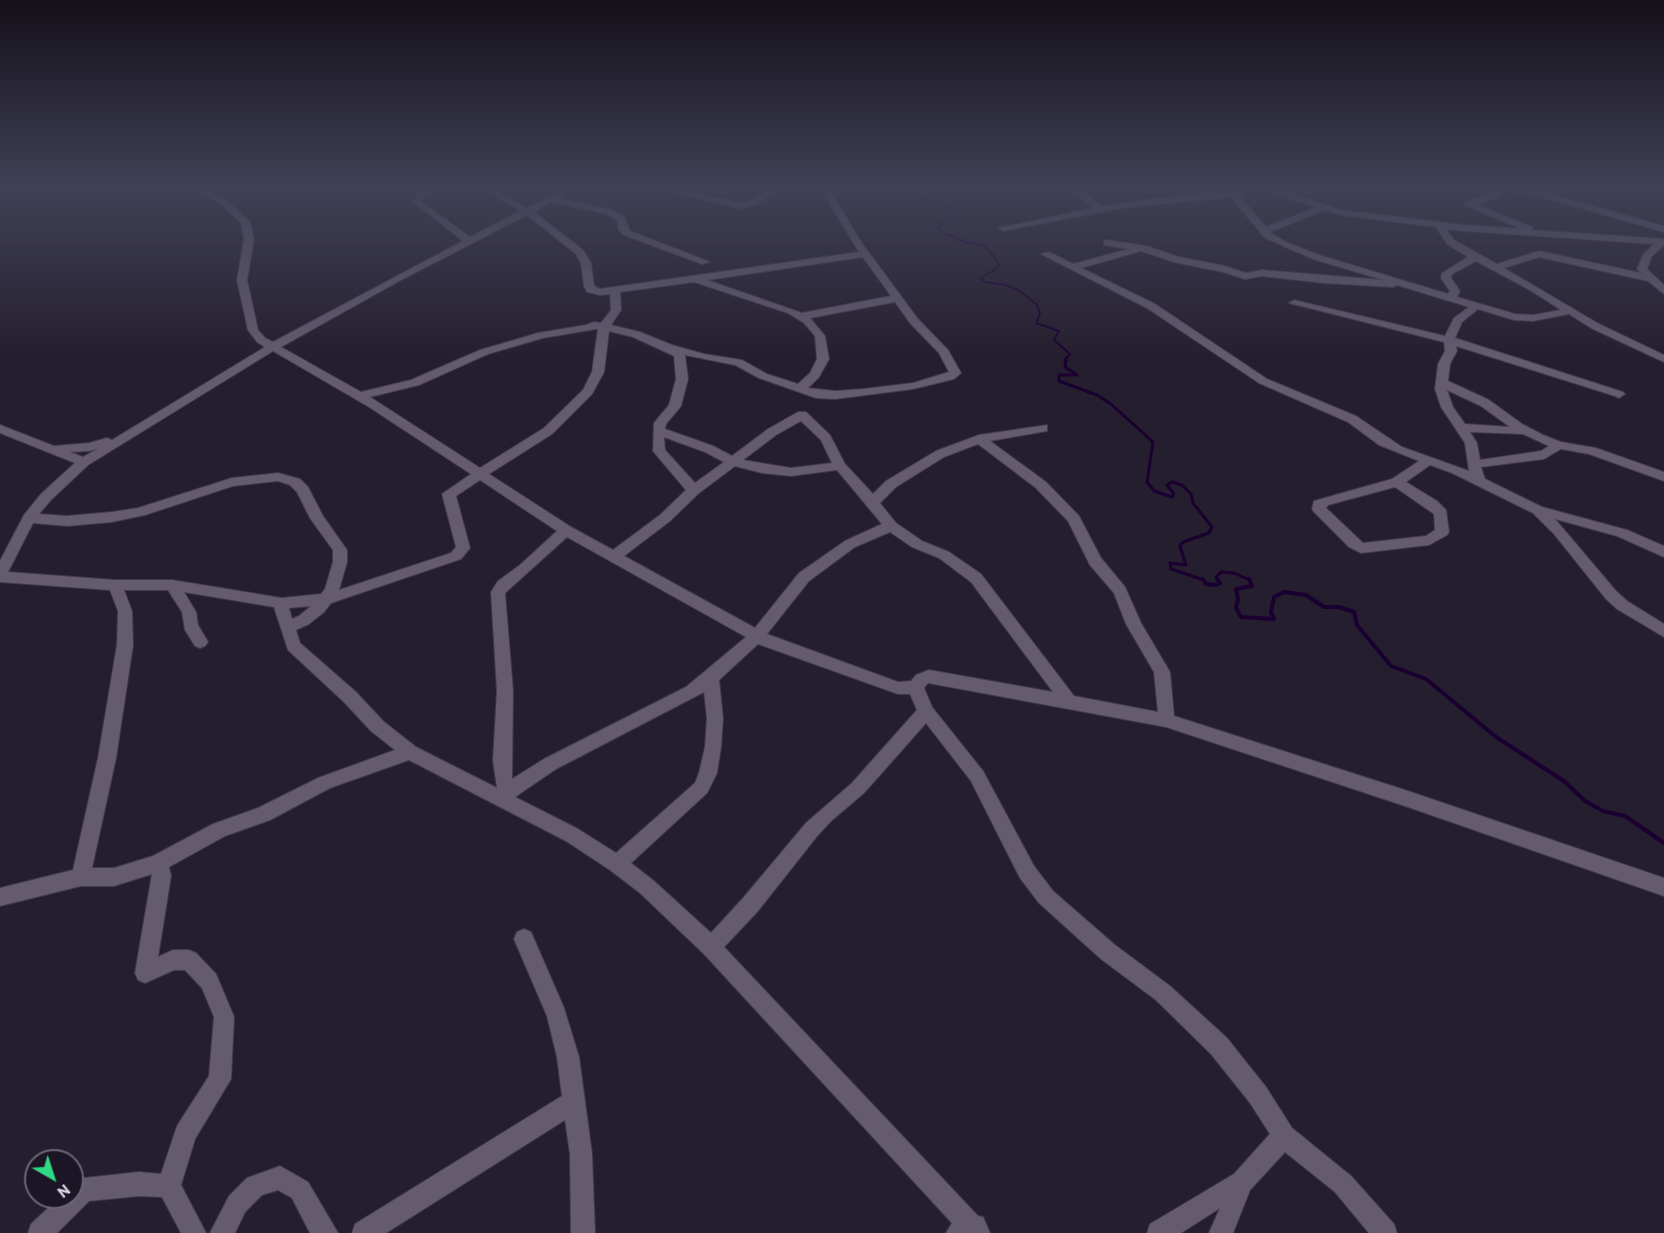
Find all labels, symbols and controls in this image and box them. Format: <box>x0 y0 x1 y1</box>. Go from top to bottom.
north arrow <box>24 1149 84 1209</box>
text: N <box>54 1180 74 1203</box>

